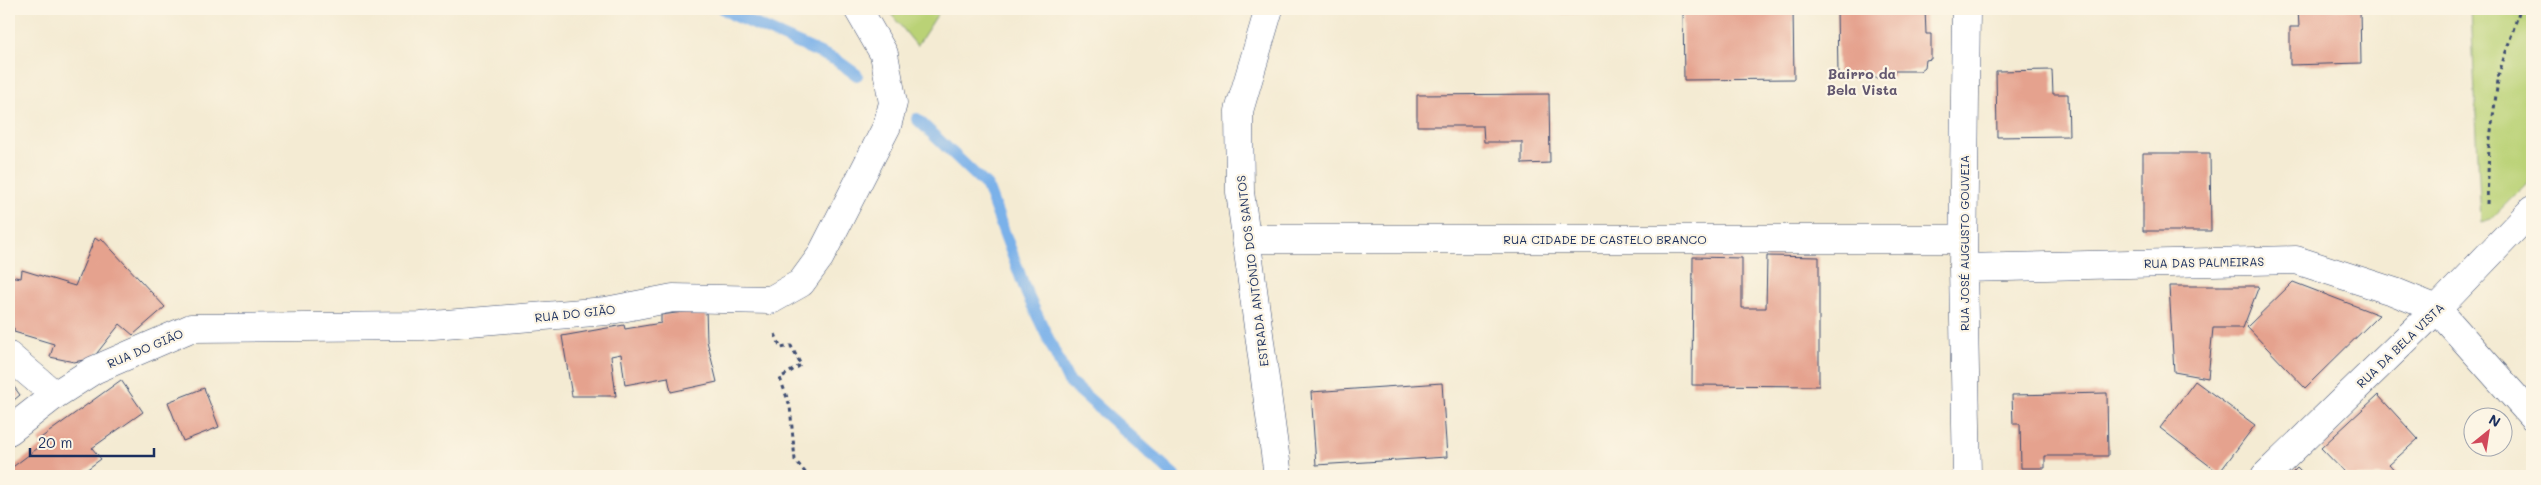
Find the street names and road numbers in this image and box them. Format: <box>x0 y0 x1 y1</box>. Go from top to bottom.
street label: RUA JOSÉ AUGUSTO GOUVEIA <box>1956 155 1972 331</box>
street label: ESTRADA ANTÓNIO DOS SANTOS <box>1232 174 1272 368</box>
street label: RUA CIDADE DE CASTELO BRANCO <box>1503 231 1707 247</box>
street label: RUA DAS PALMEIRAS <box>2144 253 2265 271</box>
street label: RUA DA BELA VISTA <box>2353 299 2447 391</box>
street label: RUA DO GIÃO <box>534 301 616 325</box>
street label: RUA DO GIÃO <box>105 325 185 371</box>

